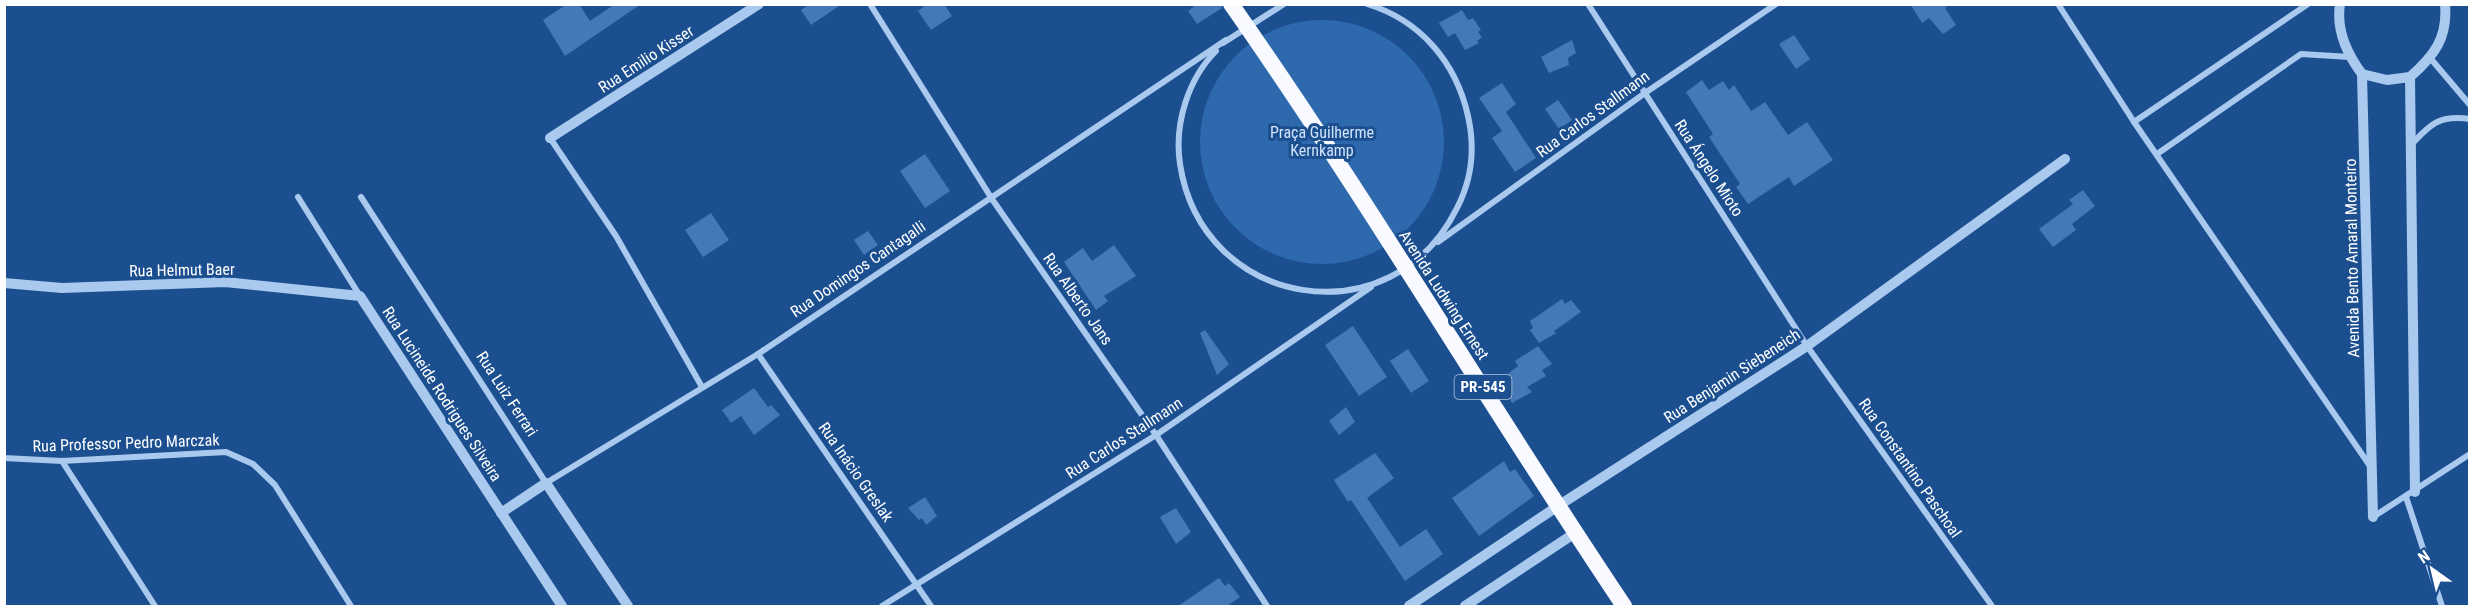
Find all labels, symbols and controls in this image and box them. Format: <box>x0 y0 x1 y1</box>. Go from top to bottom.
street label: Rua Emilio Kisser <box>595 21 697 97</box>
street label: Rua Carlos Stallmann <box>1533 67 1653 161</box>
street label: Rua Ángelo Mioto <box>1671 116 1747 220</box>
park label: Praça Guilherme Kernkamp <box>1270 123 1374 160</box>
street label: Avenida Bento Amaral Monteiro <box>2341 158 2363 358</box>
street label: Rua Domingos Cantagalli <box>787 217 929 321</box>
street label: Avenida Ludwing Ernest <box>1395 227 1493 363</box>
street label: Rua Alberto Jans <box>1039 249 1117 349</box>
street label: Rua Helmut Baer <box>129 260 235 280</box>
street label: Rua Lucineide Rodrigues Silveira <box>378 303 506 485</box>
street label: Rua Benjamin Siebeneich <box>1660 325 1804 427</box>
street label: Rua Luiz Ferrari <box>472 348 542 440</box>
road number: PR-545 <box>1454 375 1512 399</box>
street label: Rua Carlos Stallmann <box>1062 393 1186 483</box>
street label: Rua Constantino Paschoal <box>1855 395 1965 541</box>
street label: Rua Inácio Greslak <box>815 419 898 526</box>
street label: Rua Professor Pedro Marczak <box>32 430 221 456</box>
north arrow <box>2402 539 2462 599</box>
text: N <box>2415 546 2433 568</box>

